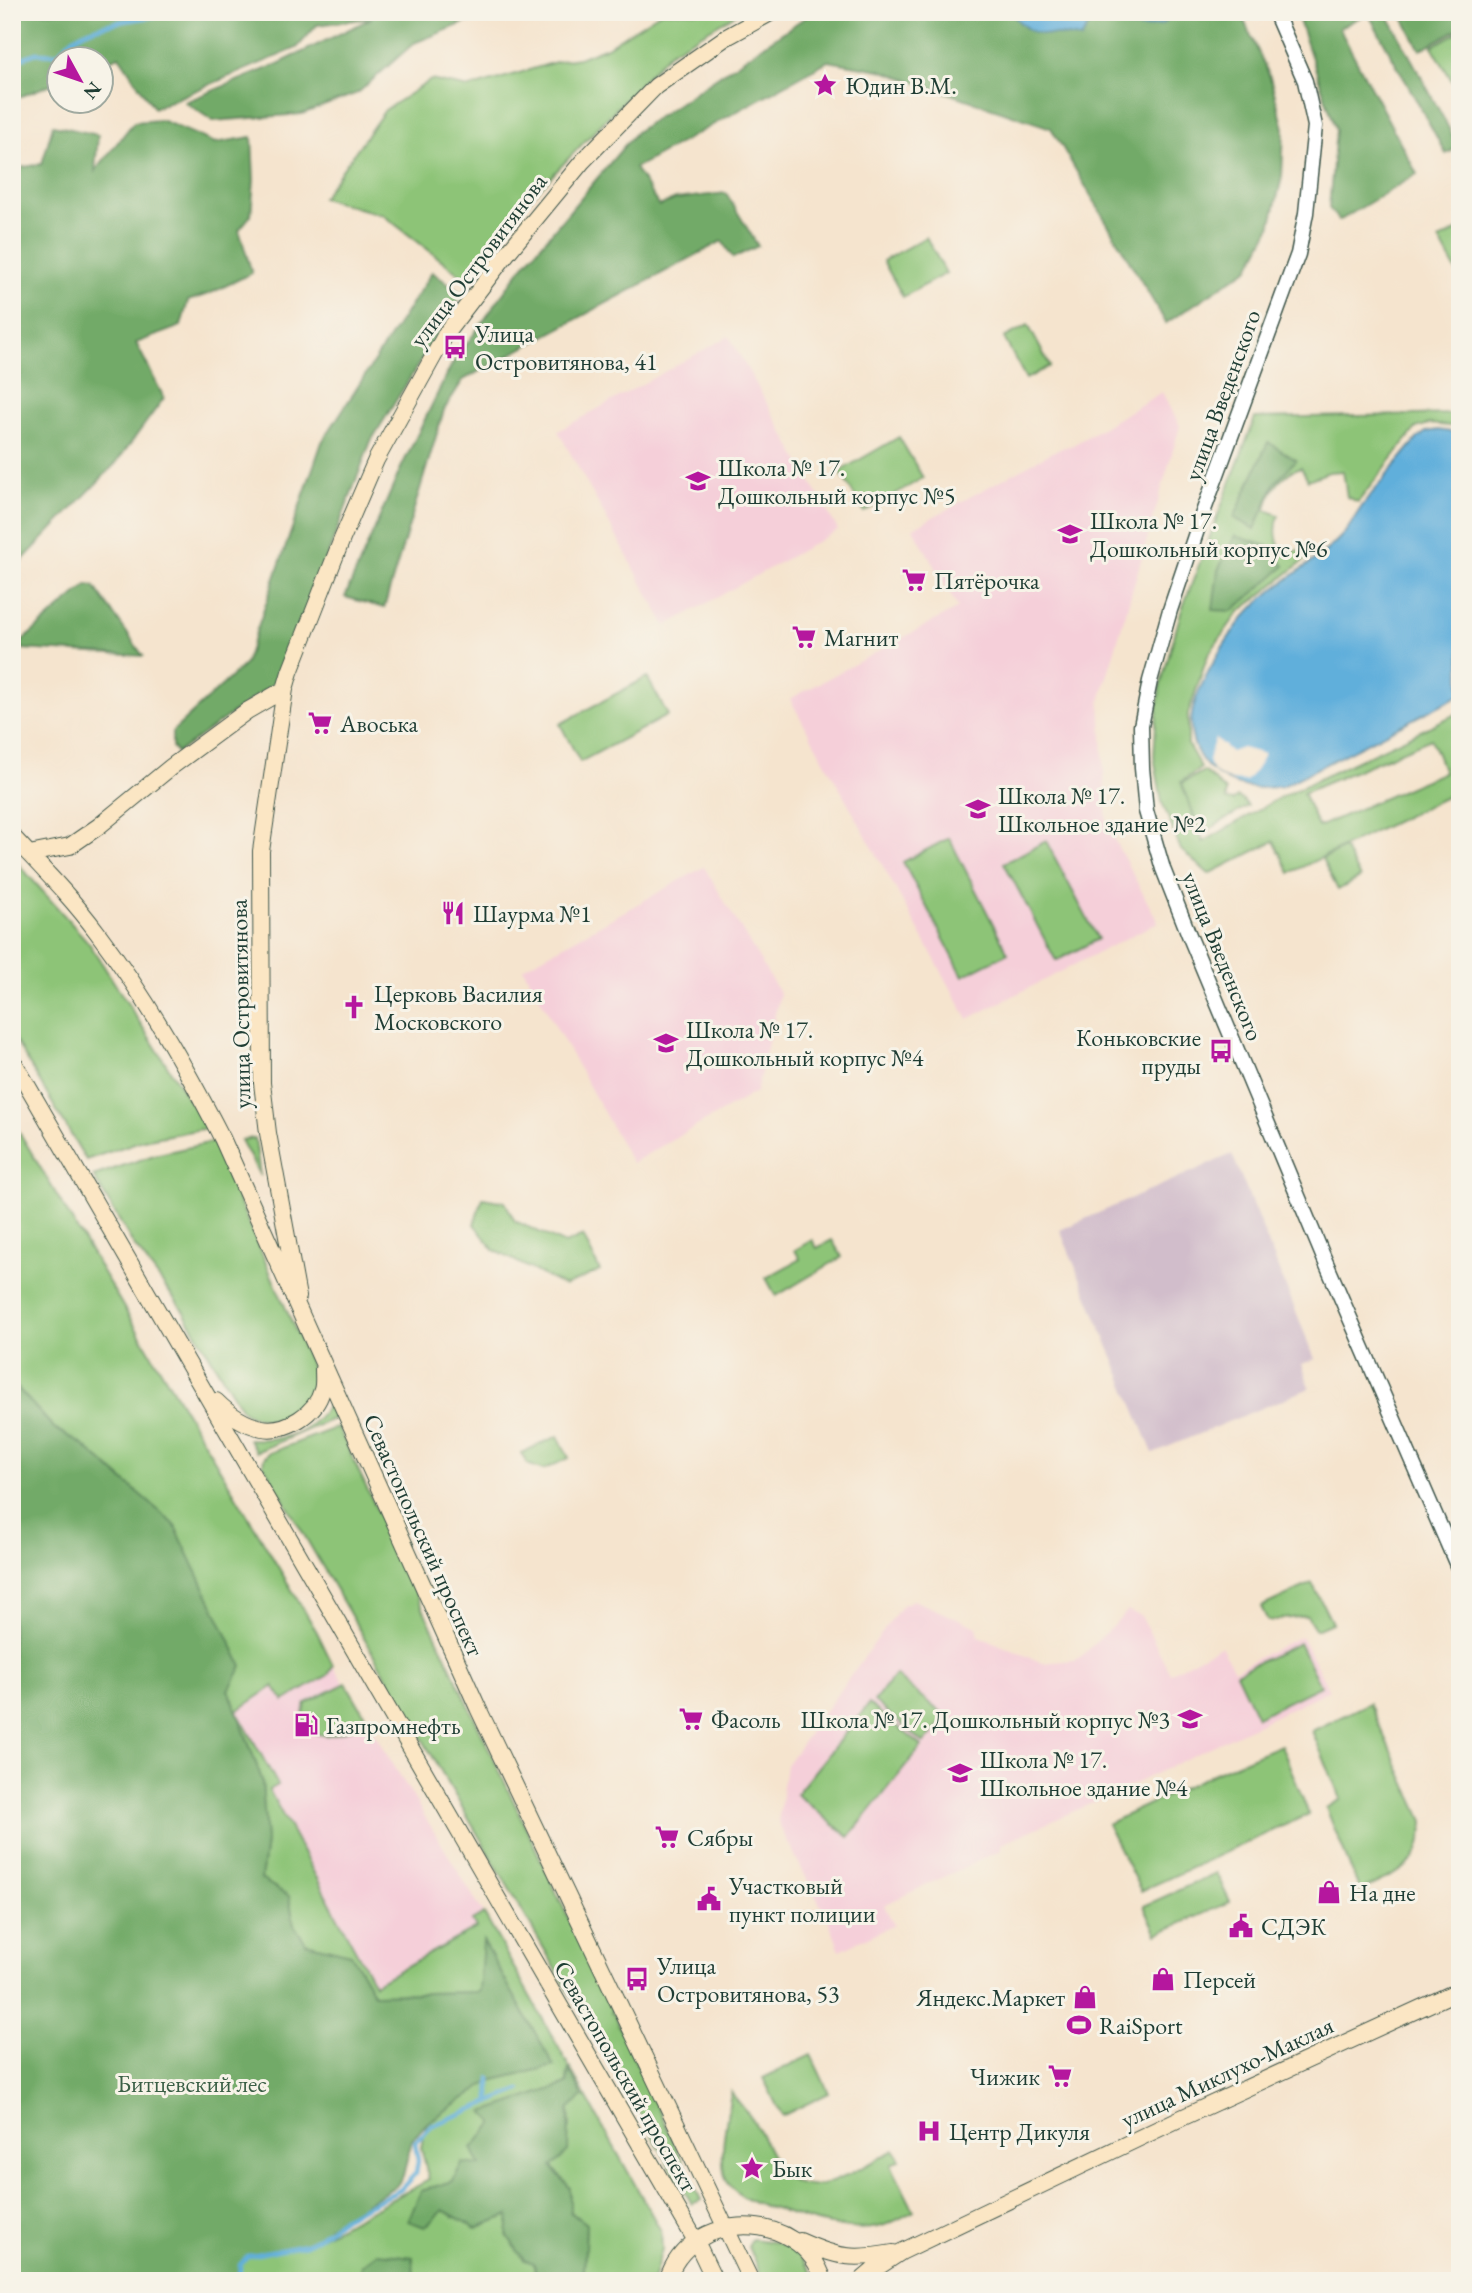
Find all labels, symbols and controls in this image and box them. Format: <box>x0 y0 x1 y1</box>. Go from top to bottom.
north arrow <box>46 46 116 116</box>
place label: Юдин В.М. <box>845 70 957 101</box>
place icon: Юдин В.М. <box>811 71 839 99</box>
text: N <box>78 77 107 105</box>
street label: улица Островитянова <box>402 166 554 353</box>
street label: улица Введенского <box>1177 305 1267 485</box>
place label: Улица Островитянова, 41 <box>474 318 658 377</box>
bus stop icon: Улица Островитянова, 41 <box>441 333 469 361</box>
place label: Школа № 17. Дошкольный корпус №5 <box>718 452 955 511</box>
school or university icon: Школа № 17. Дошкольный корпус №5 <box>684 467 712 495</box>
place label: Школа № 17. Дошкольный корпус №6 <box>1090 505 1327 564</box>
school or university icon: Школа № 17. Дошкольный корпус №6 <box>1056 520 1084 548</box>
place label: Пятёрочка <box>934 565 1040 596</box>
supermarket icon: Пятёрочка <box>900 566 928 594</box>
place label: Магнит <box>824 622 898 653</box>
supermarket icon: Магнит <box>790 623 818 651</box>
place label: Авоська <box>339 708 419 739</box>
supermarket icon: Авоська <box>306 709 334 737</box>
place label: Школа № 17. Школьное здание №2 <box>998 780 1206 839</box>
school or university icon: Школа № 17. Школьное здание №2 <box>964 795 992 823</box>
street label: улица Введенского <box>1175 867 1271 1045</box>
street label: улица Островитянова <box>223 898 257 1109</box>
place label: Шаурма №1 <box>473 898 592 929</box>
restaurant icon: Шаурма №1 <box>439 899 467 927</box>
place label: Церковь Василия Московского <box>374 978 543 1037</box>
church icon: Церковь Василия Московского <box>340 993 368 1021</box>
place label: Школа № 17. Дошкольный корпус №4 <box>686 1014 924 1073</box>
place label: Коньковские пруды <box>1076 1022 1201 1081</box>
school or university icon: Школа № 17. Дошкольный корпус №4 <box>652 1029 680 1057</box>
bus stop icon: Коньковские пруды <box>1207 1037 1235 1065</box>
street label: Севастопольский проспект <box>357 1409 491 1661</box>
place label: Фасоль <box>711 1704 781 1735</box>
place label: Школа № 17. Дошкольный корпус №3 <box>801 1704 1170 1735</box>
supermarket icon: Фасоль <box>677 1705 705 1733</box>
school or university icon: Школа № 17. Дошкольный корпус №3 <box>1176 1705 1204 1733</box>
place label: Газпромнефть <box>326 1710 461 1741</box>
fuel station icon: Газпромнефть <box>292 1711 320 1739</box>
place label: Школа № 17. Школьное здание №4 <box>980 1744 1188 1803</box>
school or university icon: Школа № 17. Школьное здание №4 <box>946 1759 974 1787</box>
place label: Сябры <box>687 1822 754 1853</box>
supermarket icon: Сябры <box>653 1823 681 1851</box>
place label: Участковый пункт полиции <box>728 1870 876 1929</box>
place label: На дне <box>1349 1877 1416 1908</box>
shop icon: На дне <box>1315 1878 1343 1906</box>
public building icon: Участковый пункт полиции <box>695 1885 723 1913</box>
place label: СДЭК <box>1261 1911 1327 1942</box>
public building icon: СДЭК <box>1227 1912 1255 1940</box>
place label: Улица Островитянова, 53 <box>656 1950 840 2009</box>
street label: Севастопольский проспект <box>547 1955 705 2197</box>
place label: Персей <box>1183 1964 1256 1995</box>
bus stop icon: Улица Островитянова, 53 <box>623 1965 651 1993</box>
shop icon: Персей <box>1149 1965 1177 1993</box>
place label: Яндекс.Маркет <box>915 1982 1065 2013</box>
shop icon: Яндекс.Маркет <box>1071 1983 1099 2011</box>
street label: улица Миклухо-Маклая <box>1116 2009 1338 2135</box>
place label: RaiSport <box>1099 2010 1183 2041</box>
sports icon: RaiSport <box>1065 2011 1093 2039</box>
place label: Чижик <box>970 2061 1041 2092</box>
supermarket icon: Чижик <box>1046 2062 1074 2090</box>
park label: Битцевский лес <box>117 2068 267 2099</box>
place label: Центр Дикуля <box>949 2116 1090 2147</box>
hospital icon: Центр Дикуля <box>915 2117 943 2145</box>
place label: Бык <box>772 2153 813 2184</box>
place icon: Бык <box>738 2154 766 2182</box>

